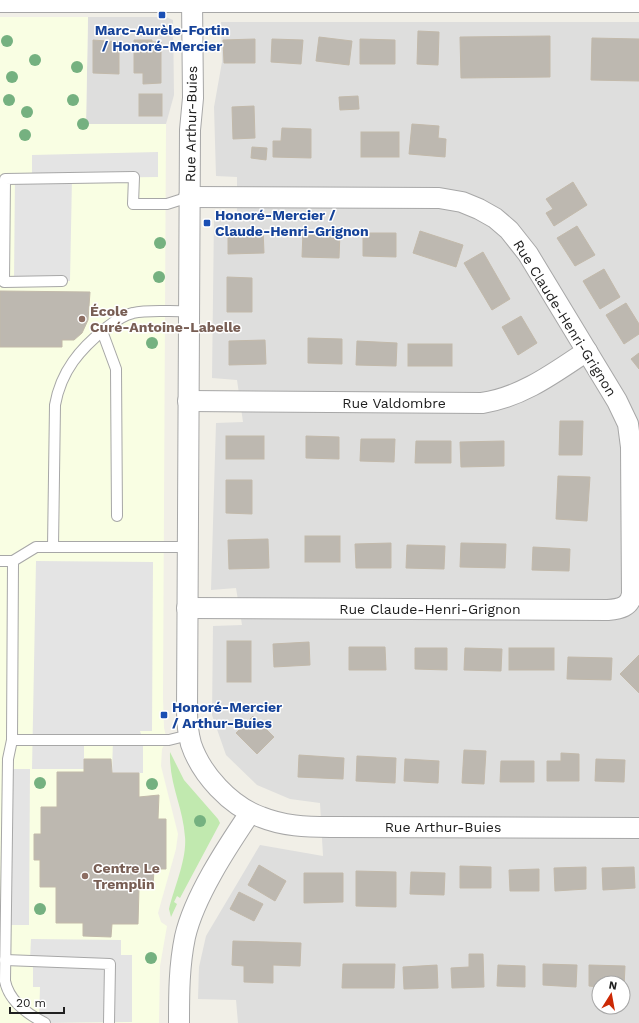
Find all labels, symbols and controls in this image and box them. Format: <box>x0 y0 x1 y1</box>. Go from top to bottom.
marker: Marc-Aurèle-Fortin / Honoré-Mercier <box>157 10 167 20</box>
place label: Marc-Aurèle-Fortin / Honoré-Mercier <box>95 22 229 54</box>
street label: Rue Arthur-Buies <box>182 66 200 182</box>
place label: Honoré-Mercier / Claude-Henri-Grignon <box>215 207 369 239</box>
marker: Honoré-Mercier / Claude-Henri-Grignon <box>202 218 212 228</box>
street label: Rue Claude-Henri-Grignon <box>510 237 620 399</box>
place label: École Curé-Antoine-Labelle <box>90 303 241 335</box>
marker: École Curé-Antoine-Labelle <box>77 314 87 324</box>
street label: Rue Valdombre <box>342 395 446 411</box>
street label: Rue Claude-Henri-Grignon <box>339 601 521 617</box>
place label: Honoré-Mercier / Arthur-Buies <box>172 699 282 731</box>
marker: Honoré-Mercier / Arthur-Buies <box>159 710 169 720</box>
street label: Rue Arthur-Buies <box>385 819 501 835</box>
place label: Centre Le Tremplin <box>93 860 160 892</box>
marker: Centre Le Tremplin <box>80 871 90 881</box>
north arrow <box>591 975 631 1015</box>
text: N <box>608 979 618 993</box>
scale bar <box>10 989 64 1015</box>
text: 20 m <box>16 996 46 1010</box>

